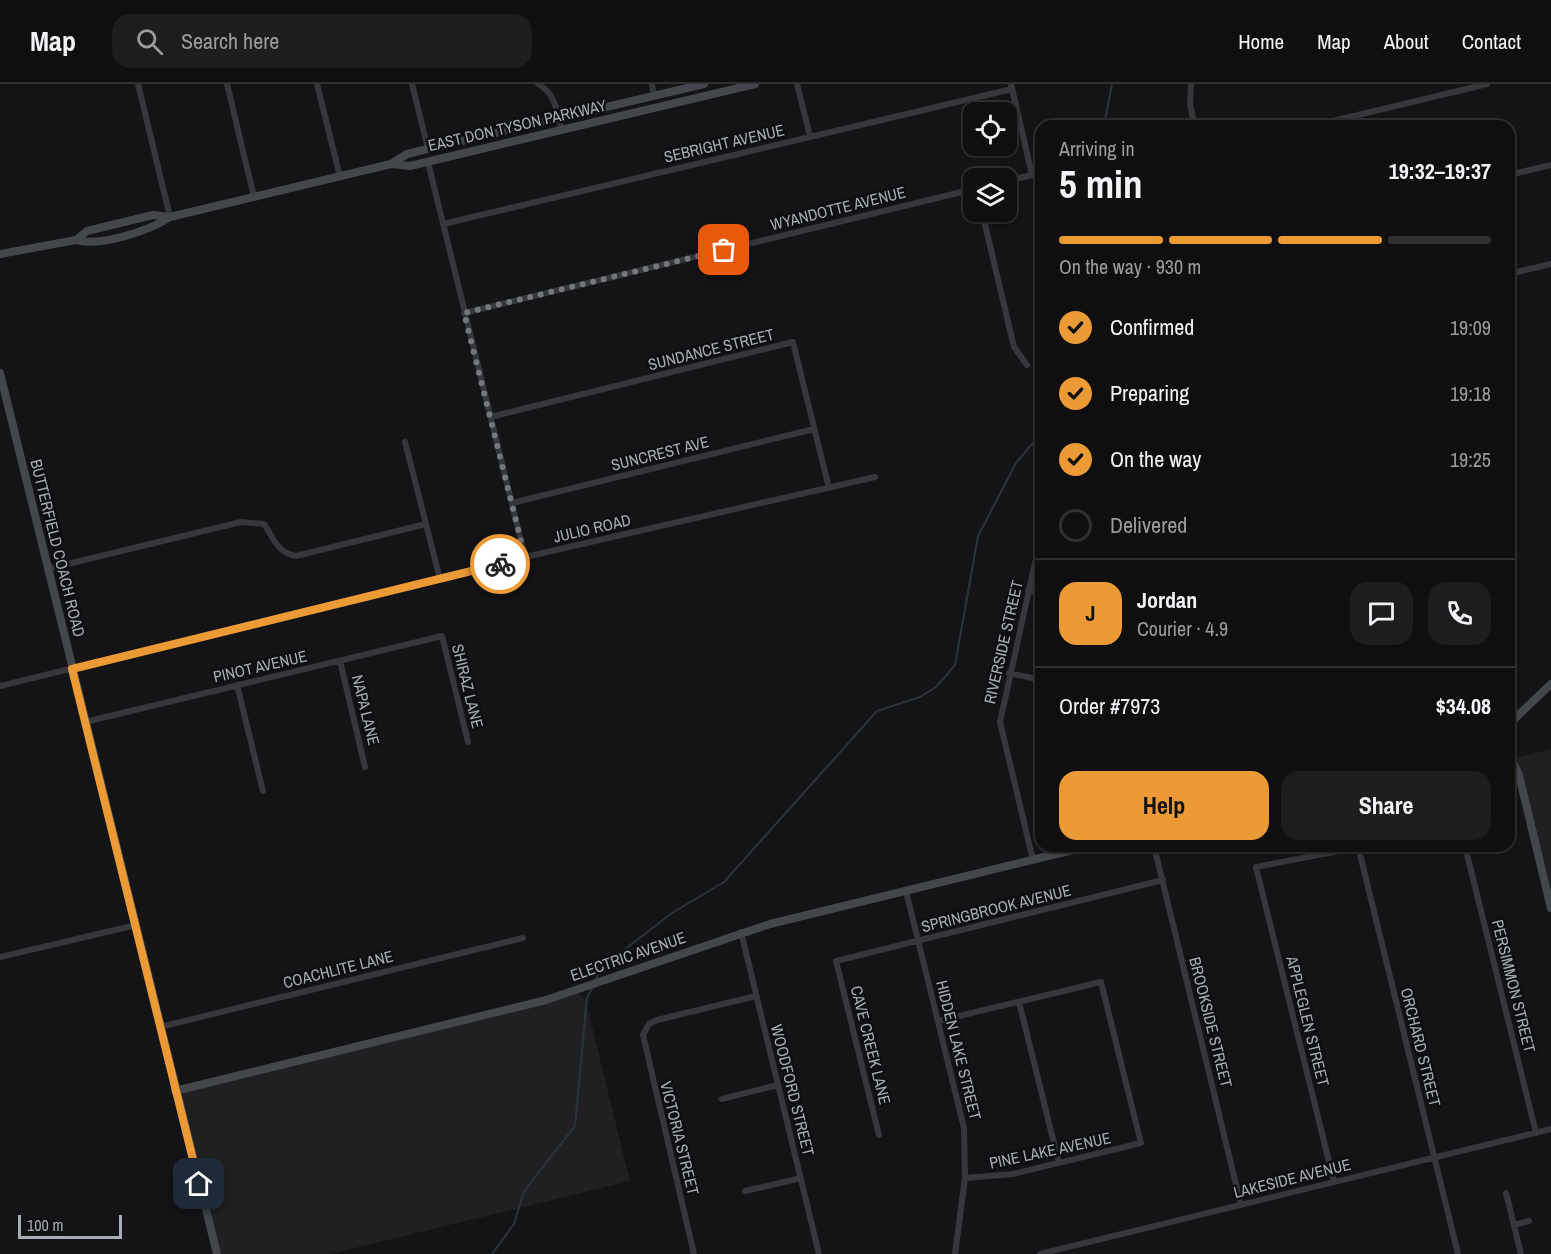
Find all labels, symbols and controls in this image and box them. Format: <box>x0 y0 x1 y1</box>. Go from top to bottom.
search box <box>112 14 532 68</box>
text: Map <box>30 22 76 60</box>
icon: search <box>133 25 166 58</box>
text: Search here <box>181 26 279 56</box>
text: Home <box>1238 27 1284 56</box>
text: Map <box>1317 27 1351 56</box>
text: About <box>1384 27 1429 56</box>
text: Contact <box>1462 27 1521 56</box>
street label: EAST DON TYSON PARKWAY <box>426 94 609 156</box>
map controls <box>963 102 1017 222</box>
button: locate <box>963 102 1017 156</box>
street label: SEBRIGHT AVENUE <box>662 118 786 168</box>
text: Arriving in <box>1059 135 1135 162</box>
text: 19:32–19:37 <box>1389 156 1491 186</box>
text: 5 min <box>1059 158 1143 210</box>
button: layers <box>963 168 1017 222</box>
street label: WYANDOTTE AVENUE <box>768 181 908 235</box>
pin <box>698 224 749 275</box>
icon: bag <box>707 233 740 266</box>
text: On the way · 930 m <box>1059 253 1201 280</box>
icon: check <box>1059 311 1092 344</box>
text: Confirmed <box>1110 312 1194 342</box>
text: 19:09 <box>1450 314 1491 341</box>
street label: SUNDANCE STREET <box>646 323 776 375</box>
icon: check <box>1059 377 1092 410</box>
text: Preparing <box>1110 378 1189 408</box>
text: 19:18 <box>1450 380 1491 407</box>
street label: SUNCREST AVE <box>609 430 711 476</box>
icon: check <box>1059 443 1092 476</box>
text: On the way <box>1110 444 1201 474</box>
text: 19:25 <box>1450 446 1491 473</box>
street label: BUTTERFIELD COACH ROAD <box>25 457 91 639</box>
street label: JULIO ROAD <box>551 508 633 548</box>
text: Delivered <box>1110 510 1187 540</box>
courier <box>470 534 530 594</box>
icon: bike <box>484 548 517 581</box>
street label: RIVERSIDE STREET <box>978 578 1028 706</box>
button: chat <box>1350 582 1413 645</box>
button: phone <box>1428 582 1491 645</box>
text: Jordan <box>1137 585 1197 615</box>
text: J <box>1085 598 1096 628</box>
text: Courier · 4.9 <box>1137 615 1228 642</box>
street label: SHIRAZ LANE <box>447 642 489 730</box>
street label: PINOT AVENUE <box>211 645 309 687</box>
street label: NAPA LANE <box>347 672 385 748</box>
text: Order #7973 <box>1059 691 1160 721</box>
text: $34.08 <box>1436 691 1491 721</box>
button: Help <box>1059 771 1269 840</box>
button: Share <box>1281 771 1491 840</box>
street label: SPRINGBROOK AVENUE <box>919 879 1073 937</box>
street label: PERSIMMON STREET <box>1487 917 1541 1055</box>
street label: ELECTRIC AVENUE <box>567 926 689 986</box>
street label: COACHLITE LANE <box>281 945 395 993</box>
street label: APPLEGLEN STREET <box>1281 953 1335 1088</box>
street label: BROOKSIDE STREET <box>1184 955 1238 1089</box>
street label: HIDDEN LAKE STREET <box>931 978 987 1122</box>
street label: CAVE CREEK LANE <box>846 983 896 1107</box>
street label: ORCHARD STREET <box>1396 985 1446 1109</box>
street label: WOODFORD STREET <box>766 1022 820 1158</box>
street label: VICTORIA STREET <box>655 1079 705 1197</box>
street label: PINE LAKE AVENUE <box>987 1126 1113 1174</box>
street label: LAKESIDE AVENUE <box>1231 1153 1353 1203</box>
pin <box>173 1158 224 1209</box>
icon: home <box>182 1167 215 1200</box>
scale bar <box>18 1212 122 1240</box>
text: 100 m <box>27 1214 63 1236</box>

